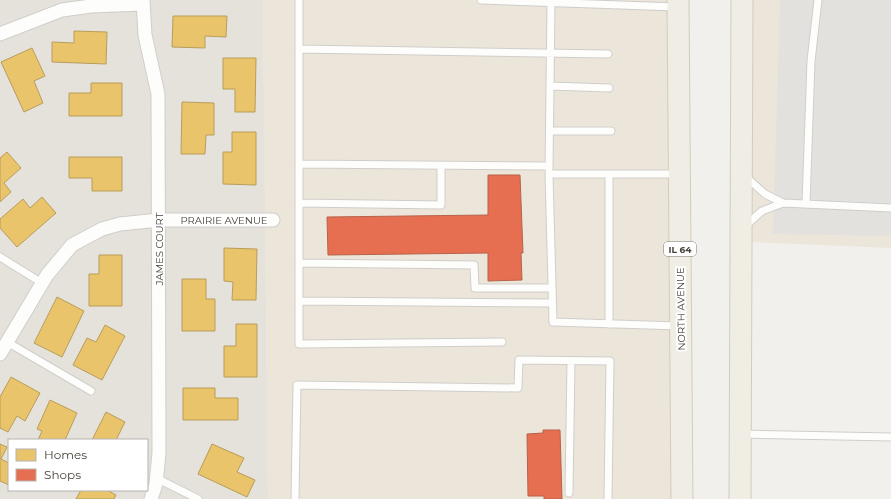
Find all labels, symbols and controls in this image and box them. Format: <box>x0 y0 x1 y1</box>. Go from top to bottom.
street label: JAMES COURT <box>153 212 166 286</box>
street label: PRAIRIE AVENUE <box>180 214 268 227</box>
road number: IL 64 <box>664 242 696 256</box>
street label: NORTH AVENUE <box>674 267 688 351</box>
legend <box>8 439 148 491</box>
text: Homes <box>44 447 87 462</box>
text: Shops <box>44 467 81 482</box>

